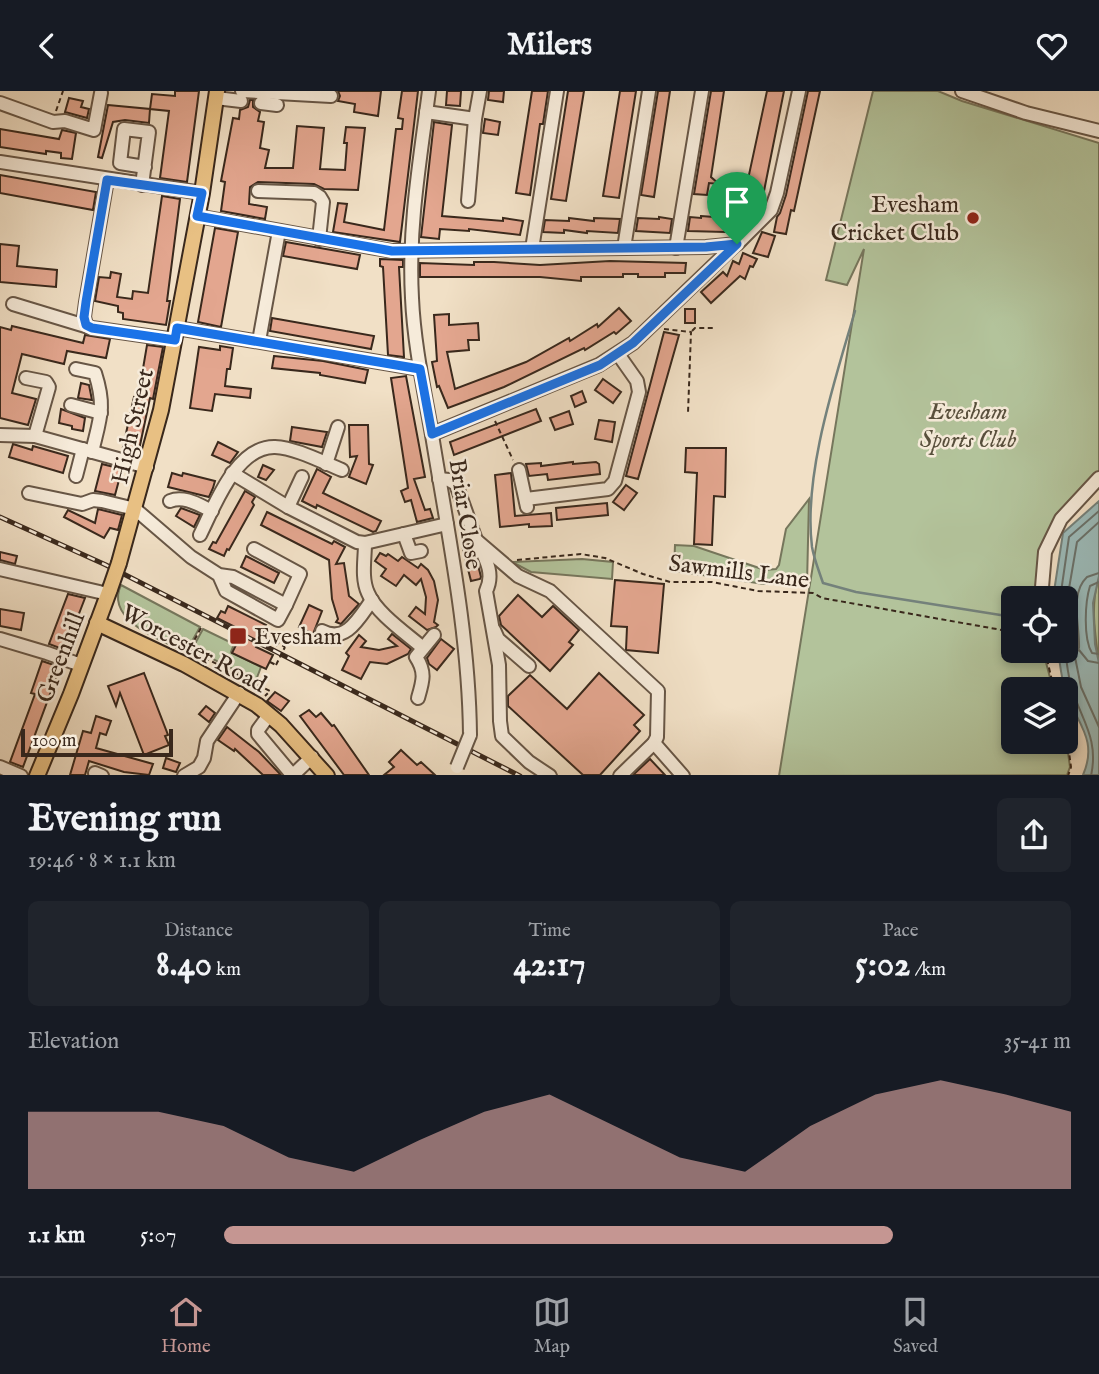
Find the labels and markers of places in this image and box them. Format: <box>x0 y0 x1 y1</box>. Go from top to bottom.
pin <box>707 172 767 244</box>
place label: Evesham Cricket Club <box>830 190 959 249</box>
marker: Evesham Cricket Club <box>965 210 981 226</box>
place label: Evesham <box>254 622 342 653</box>
marker: Evesham <box>228 626 248 646</box>

